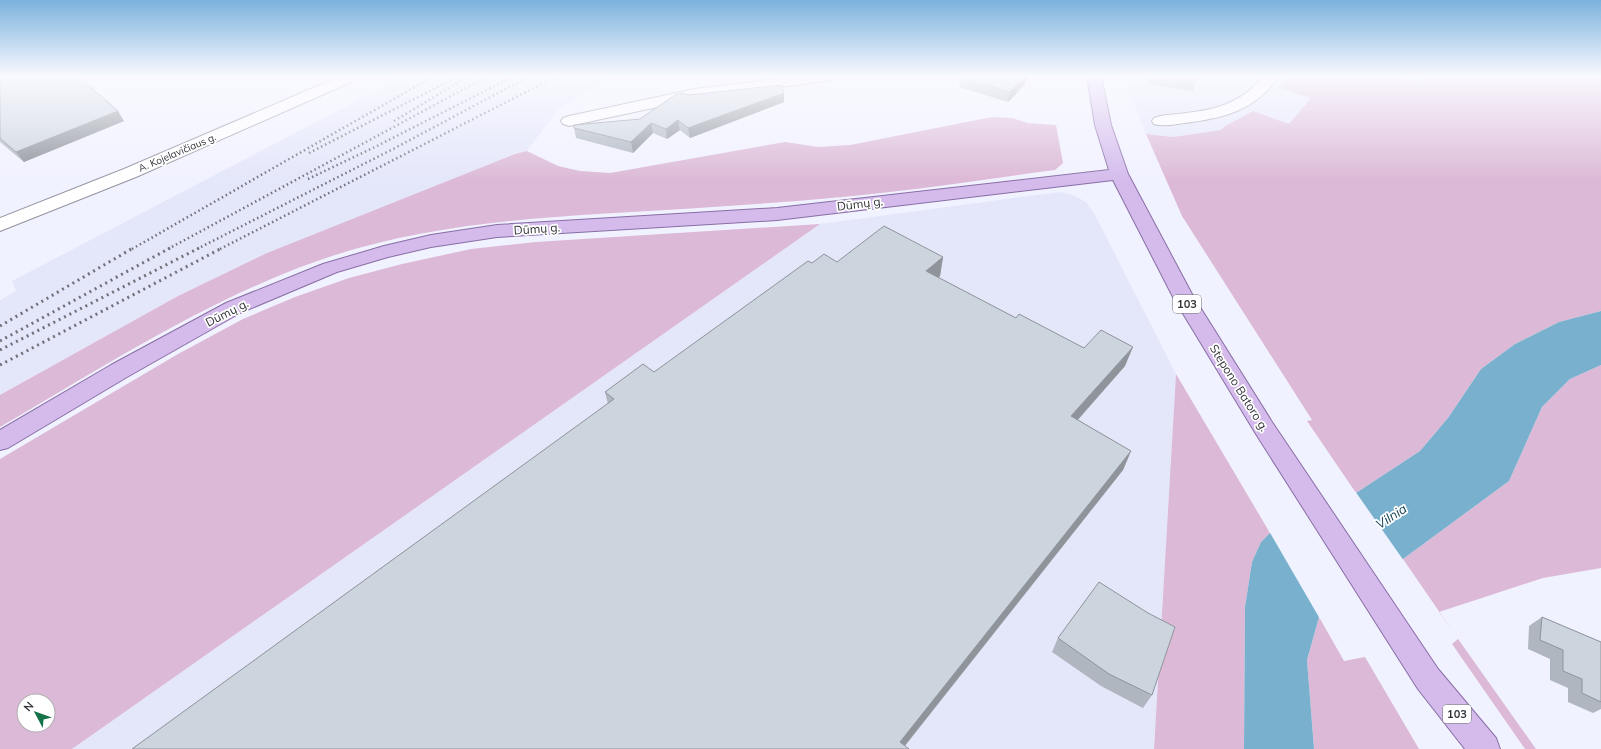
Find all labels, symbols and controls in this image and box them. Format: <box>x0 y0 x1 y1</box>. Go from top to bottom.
street label: A. Kojelavičiaus g. <box>136 130 218 175</box>
street label: Dūmų g. <box>836 193 884 214</box>
street label: Dūmų g. <box>513 219 561 238</box>
street label: Dūmų g. <box>203 295 251 330</box>
road number: 103 <box>1173 295 1201 313</box>
street label: Stepono Batoro g. <box>1207 341 1272 434</box>
water label: Vilnia <box>1372 500 1410 532</box>
north arrow <box>16 693 56 733</box>
text: N <box>20 699 36 714</box>
road number: 103 <box>1443 705 1471 723</box>

